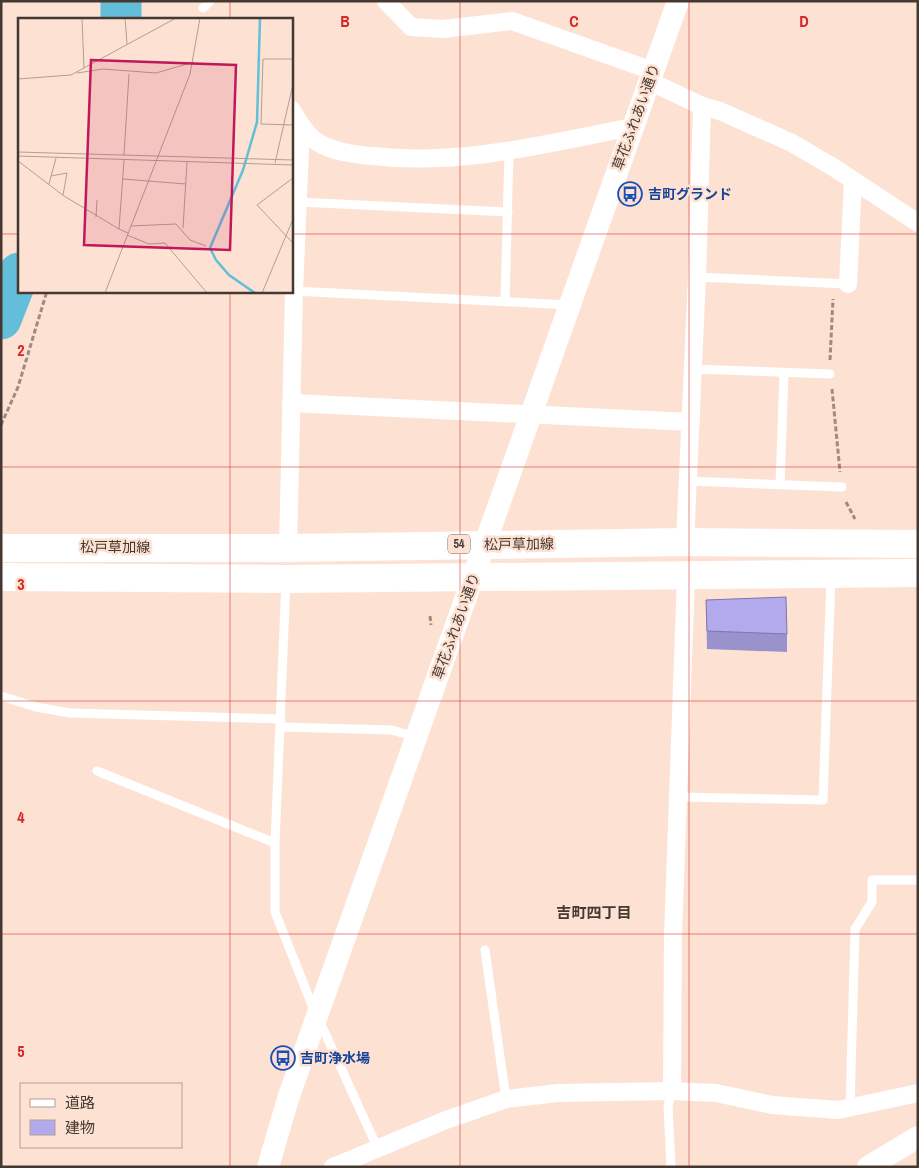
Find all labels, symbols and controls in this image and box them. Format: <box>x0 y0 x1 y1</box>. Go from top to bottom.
text: B <box>340 10 350 32</box>
text: C <box>569 10 579 32</box>
text: D <box>799 10 809 32</box>
inset map <box>18 18 292 292</box>
street label: 草花ふれあい通り <box>608 61 664 173</box>
bus stop icon: 吉町グランド <box>617 181 643 207</box>
place label: 吉町グランド <box>648 185 732 203</box>
text: 2 <box>17 339 25 361</box>
road number: 54 <box>448 534 470 554</box>
street label: 松戸草加線 <box>484 534 554 554</box>
street label: 松戸草加線 <box>80 538 150 556</box>
street label: 草花ふれあい通り <box>428 570 484 682</box>
text: 3 <box>17 573 25 595</box>
text: 4 <box>17 806 25 828</box>
district label: 吉町四丁目 <box>556 902 632 923</box>
text: 5 <box>17 1040 25 1062</box>
bus stop icon: 吉町浄水場 <box>270 1045 296 1071</box>
place label: 吉町浄水場 <box>300 1049 370 1067</box>
legend <box>20 1083 182 1148</box>
text: 道路 <box>65 1092 95 1113</box>
text: 建物 <box>65 1117 95 1138</box>

